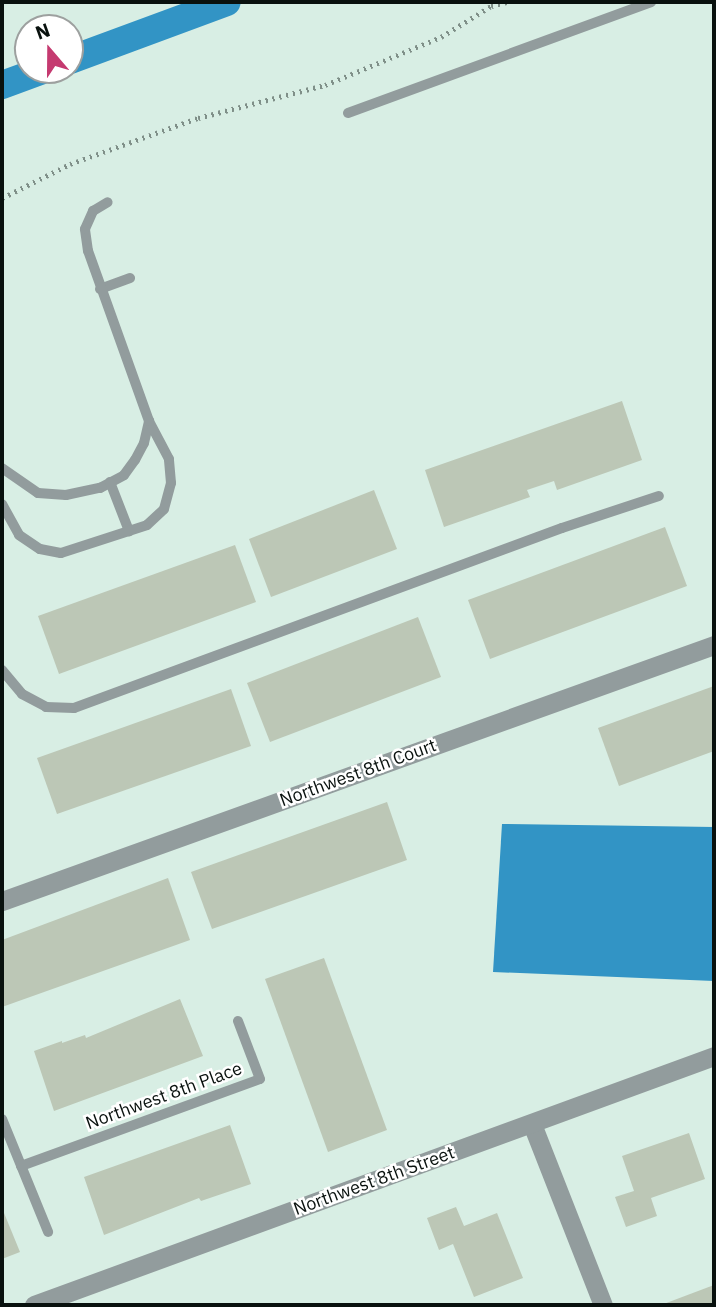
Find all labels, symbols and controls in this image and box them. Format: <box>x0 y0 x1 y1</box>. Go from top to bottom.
north arrow <box>14 14 84 84</box>
text: N <box>32 18 53 45</box>
street label: Northwest 8th Court <box>277 735 439 811</box>
street label: Northwest 8th Place <box>83 1058 245 1134</box>
street label: Northwest 8th Street <box>291 1142 457 1220</box>

